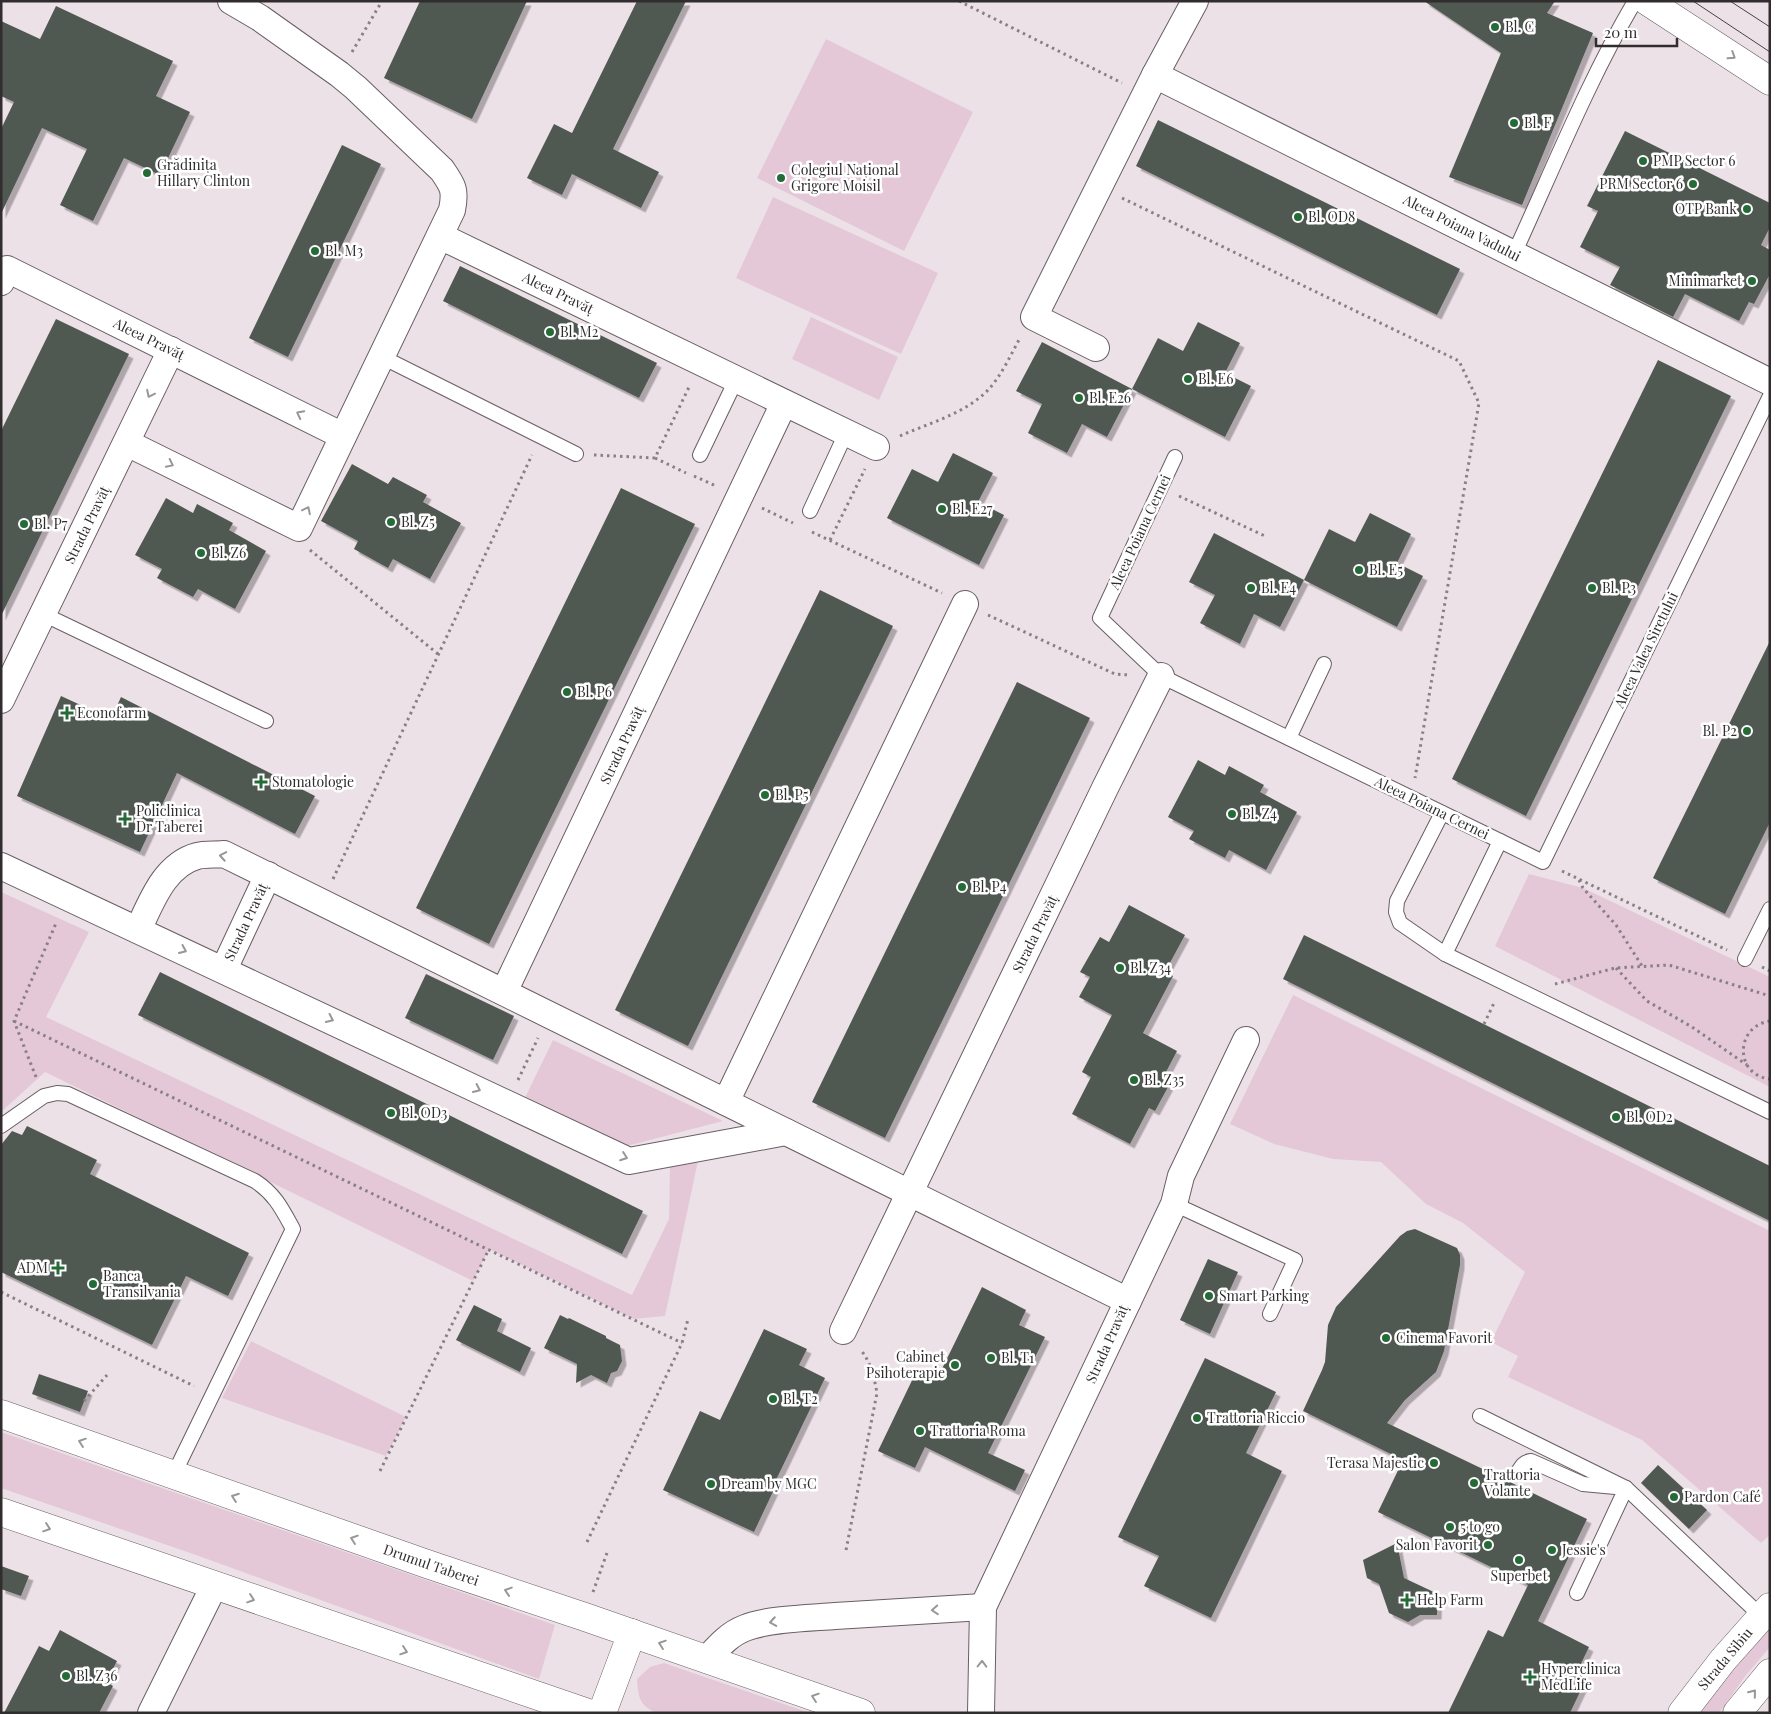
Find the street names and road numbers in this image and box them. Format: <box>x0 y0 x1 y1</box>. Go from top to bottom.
street label: Aleea Poiana Vadului <box>1399 189 1524 265</box>
street label: Aleea Pravăț <box>518 267 598 318</box>
street label: Aleea Pravăț <box>109 313 189 364</box>
street label: Aleea Poiana Cernei <box>1104 471 1175 593</box>
street label: Strada Pravăț <box>60 482 114 567</box>
street label: Aleea Valea Siretului <box>1609 589 1682 712</box>
street label: Strada Pravăț <box>595 702 648 787</box>
street label: Aleea Poiana Cernei <box>1371 771 1493 844</box>
street label: Strada Pravăț <box>219 879 272 964</box>
street label: Strada Pravăț <box>1008 891 1062 976</box>
street label: Strada Pravăț <box>1081 1301 1133 1386</box>
street label: Drumul Taberei <box>381 1539 481 1590</box>
street label: Strada Sibiu <box>1693 1623 1756 1694</box>

